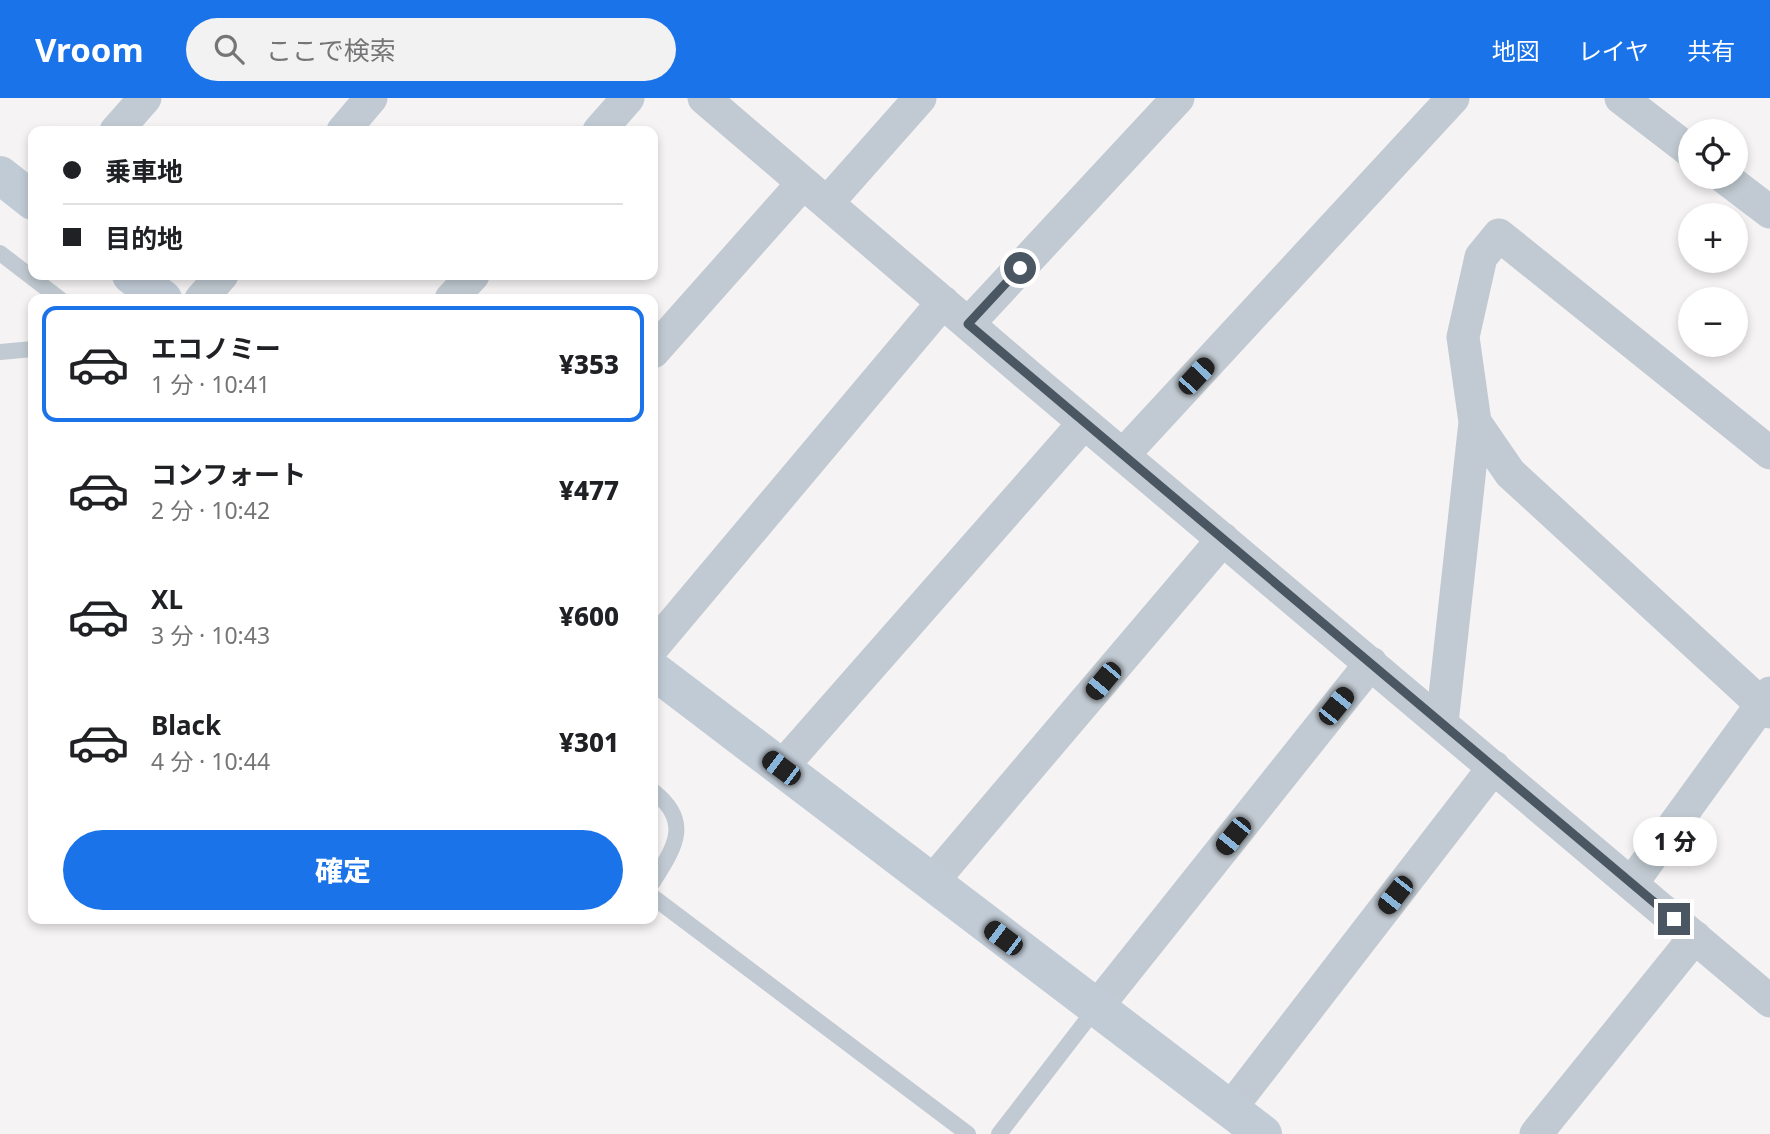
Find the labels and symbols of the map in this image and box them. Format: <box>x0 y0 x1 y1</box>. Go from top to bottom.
route start <box>1004 252 1036 284</box>
car <box>1174 353 1219 399</box>
car <box>1082 658 1125 704</box>
car <box>1315 683 1358 729</box>
car <box>758 747 805 789</box>
car <box>1212 813 1255 859</box>
callout: 1 分 <box>1632 818 1716 866</box>
car <box>1374 872 1417 918</box>
route end <box>1658 903 1690 935</box>
car <box>980 917 1027 959</box>

